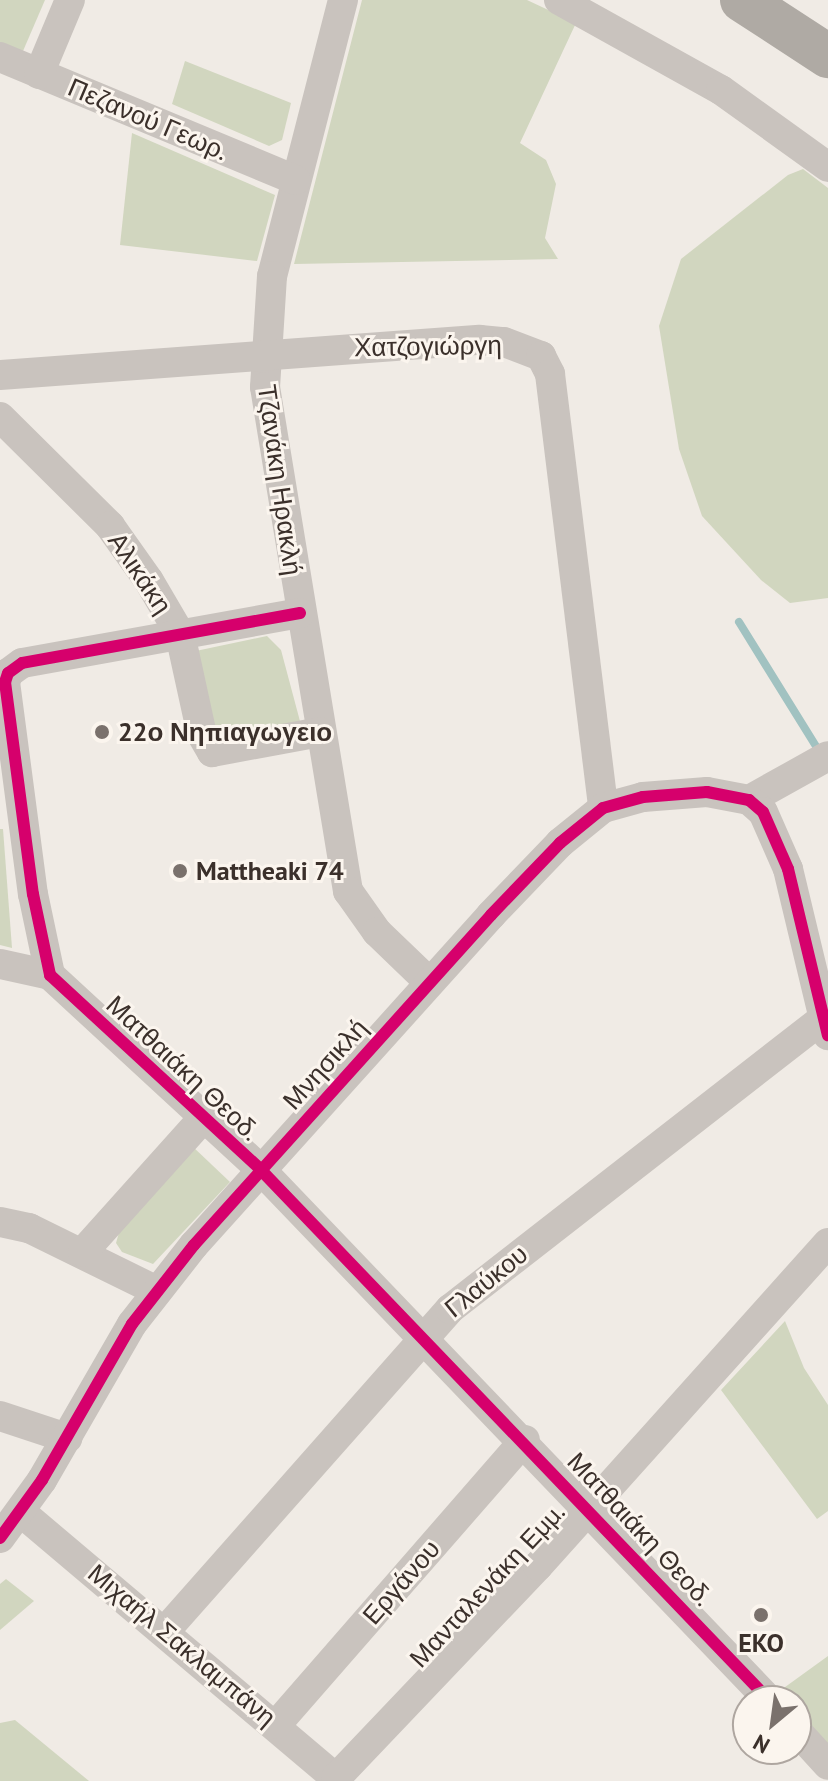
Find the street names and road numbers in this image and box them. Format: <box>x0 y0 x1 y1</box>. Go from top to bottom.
street label: Πεζανού Γεωρ. <box>64 71 232 167</box>
street label: Χατζογιώργη <box>354 329 502 363</box>
street label: Τζανάκη Ηρακλή <box>251 383 309 577</box>
street label: Αλικάκη <box>102 526 178 620</box>
street label: Ματθαιάκη Θεοδ. <box>100 989 266 1147</box>
street label: Μνησικλή <box>276 1012 374 1116</box>
street label: Γλαύκου <box>438 1238 534 1324</box>
street label: Ματθαιάκη Θεοδ. <box>561 1446 719 1612</box>
street label: Μανταλενάκη Εμμ. <box>403 1496 571 1674</box>
street label: Εργάνου <box>356 1533 446 1631</box>
street label: Μιχαήλ Σακλαμπάνη <box>82 1557 282 1733</box>

